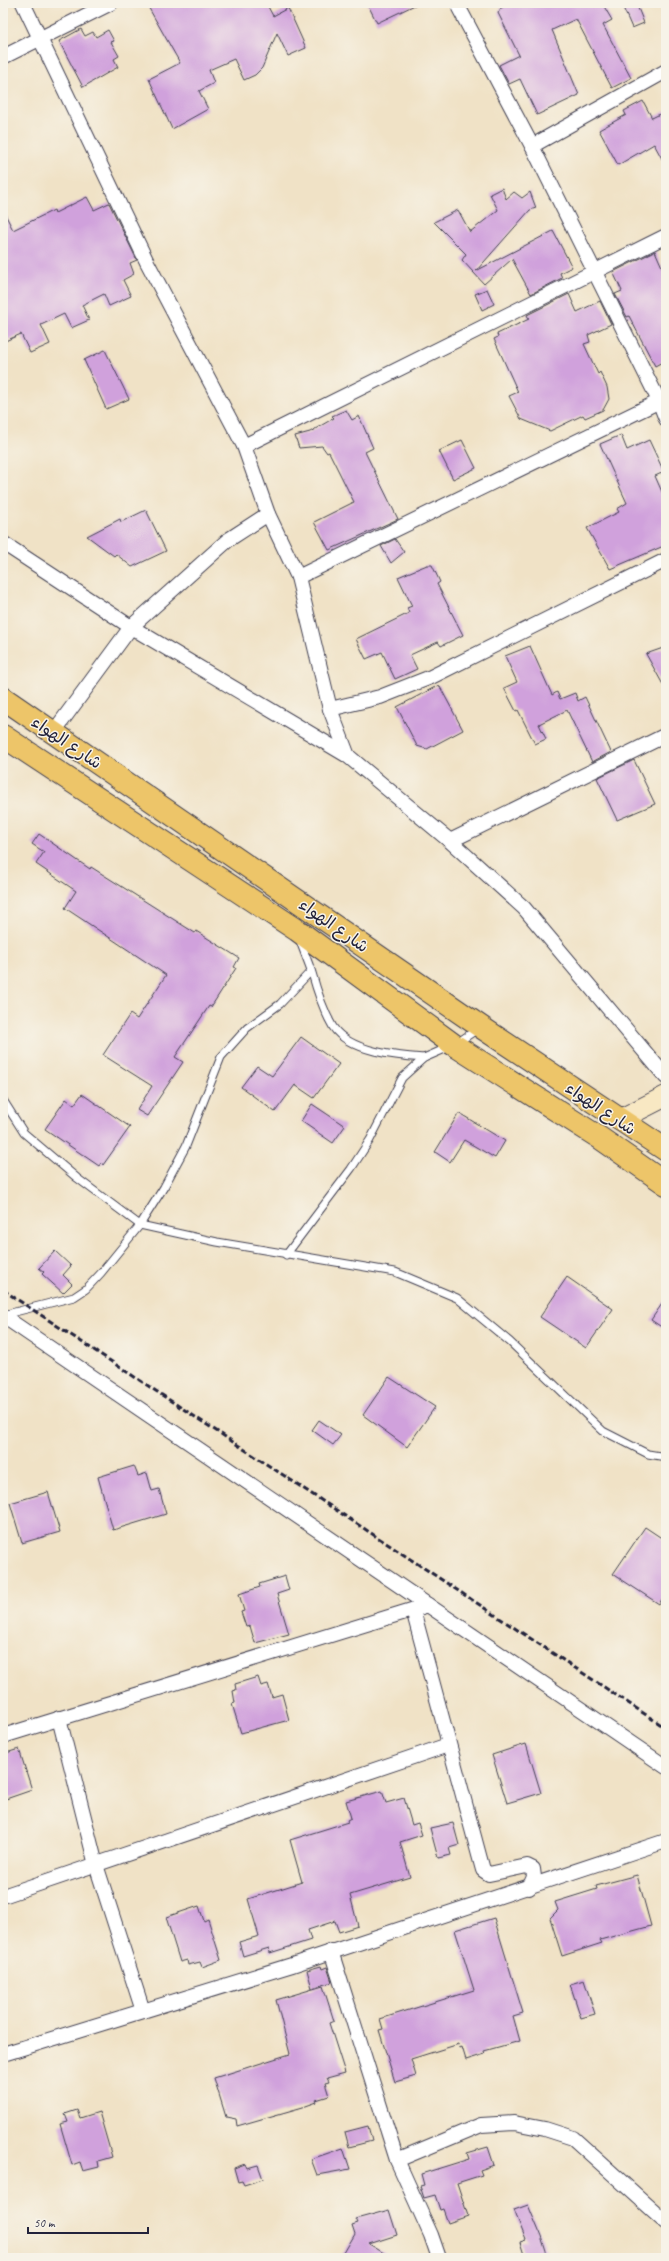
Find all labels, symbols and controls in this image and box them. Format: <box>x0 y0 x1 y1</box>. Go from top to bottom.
street label: شارع الهواء <box>27 711 106 774</box>
street label: شارع الهواء <box>294 894 373 958</box>
street label: شارع الهواء <box>561 1077 640 1140</box>
scale bar <box>28 2209 148 2235</box>
text: 50 m <box>34 2215 56 2231</box>

